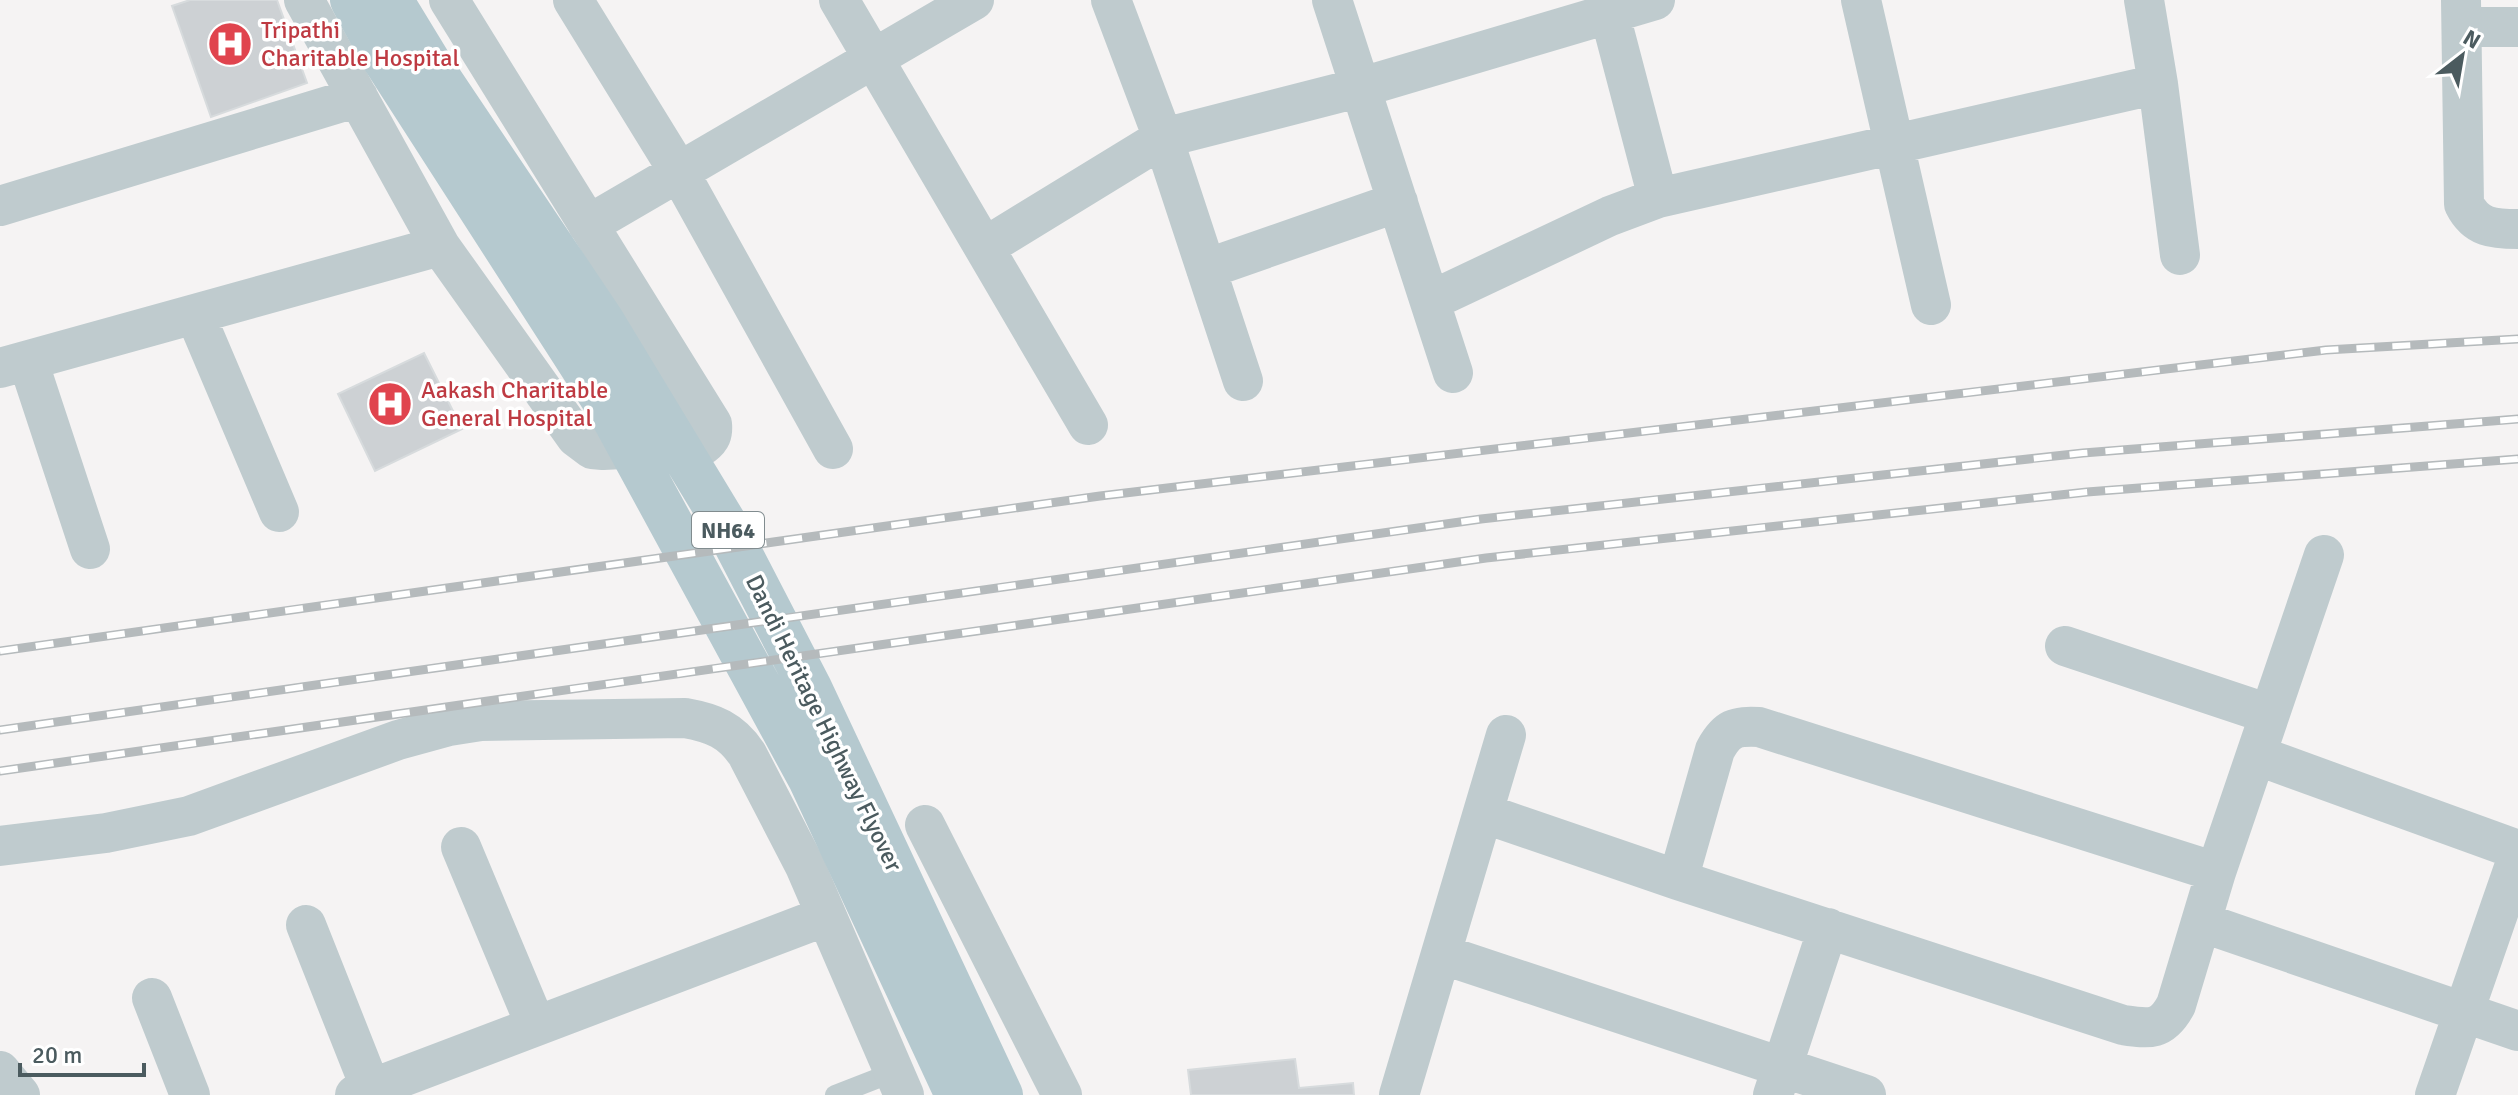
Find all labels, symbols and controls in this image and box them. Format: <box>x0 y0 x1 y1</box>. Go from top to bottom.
place label: Tripathi Charitable Hospital <box>261 15 460 73</box>
north arrow <box>2422 16 2502 96</box>
hospital icon: Tripathi Charitable Hospital <box>206 20 254 68</box>
text: N <box>2459 24 2486 55</box>
place label: Aakash Charitable General Hospital <box>421 375 608 433</box>
hospital icon: Aakash Charitable General Hospital <box>366 380 414 428</box>
road number: NH64 <box>692 512 764 548</box>
street label: Dandi Heritage Highway Flyover <box>739 570 909 877</box>
scale bar <box>20 1027 144 1077</box>
text: 20 m <box>32 1040 82 1070</box>

